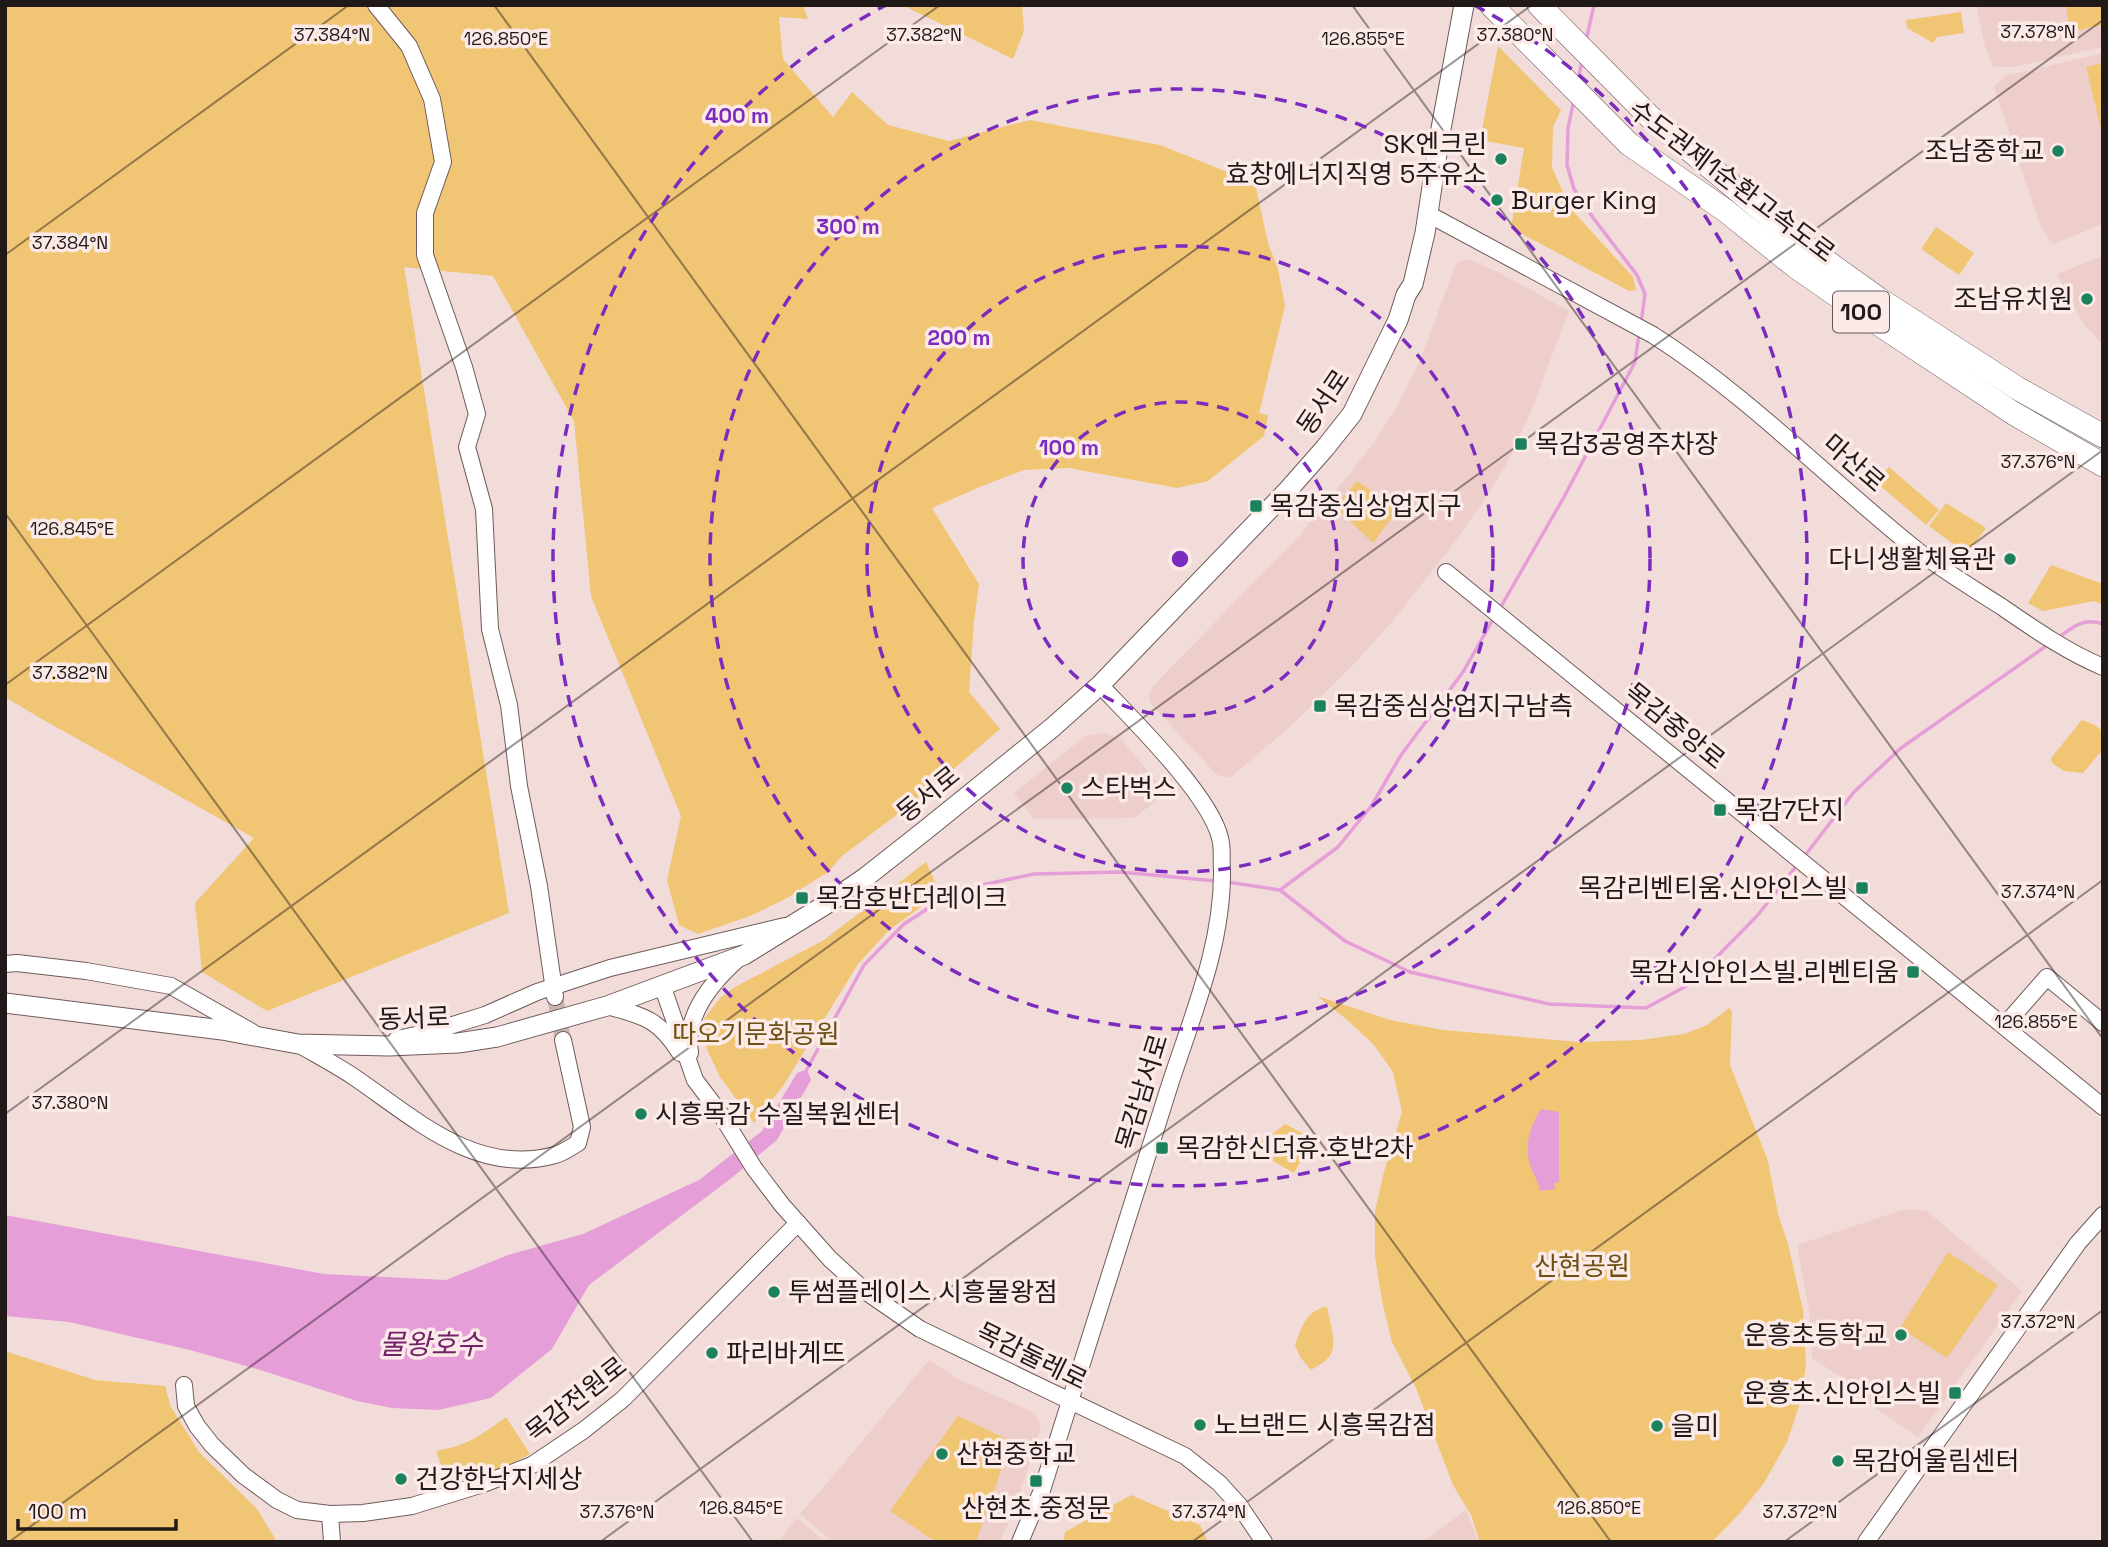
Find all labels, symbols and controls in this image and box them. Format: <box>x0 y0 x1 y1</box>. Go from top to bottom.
text: 37.378°N <box>2000 20 2076 43</box>
text: 37.384°N <box>294 23 370 46</box>
text: 37.382°N <box>886 23 962 46</box>
text: 37.380°N <box>1477 23 1553 46</box>
text: 126.850°E <box>464 27 548 50</box>
text: 126.855°E <box>1321 27 1405 50</box>
street label: 수도권제1순환고속도로 <box>1622 92 1842 270</box>
text: 400 m <box>705 102 769 129</box>
place label: SK엔크린 효창에너지직영 5주유소 <box>1226 127 1487 191</box>
place label: 조남중학교 <box>1924 134 2044 168</box>
marker: 조남중학교 <box>2050 143 2066 159</box>
marker: SK엔크린 효창에너지직영 5주유소 <box>1493 151 1509 167</box>
place label: Burger King <box>1511 183 1657 217</box>
marker: Burger King <box>1489 192 1505 208</box>
text: 300 m <box>816 213 880 240</box>
text: 37.384°N <box>32 231 108 254</box>
place label: 조남유치원 <box>1953 282 2073 316</box>
marker: 조남유치원 <box>2079 291 2095 307</box>
road number: 100 <box>1833 292 1889 332</box>
text: 200 m <box>928 324 990 351</box>
street label: 동서로 <box>1289 363 1357 441</box>
place label: 목감3공영주차장 <box>1535 427 1718 461</box>
street label: 마산로 <box>1816 427 1892 499</box>
text: 100 m <box>1039 434 1099 461</box>
marker: 목감3공영주차장 <box>1513 436 1529 452</box>
text: 37.376°N <box>2000 450 2076 473</box>
place label: 목감중심상업지구 <box>1270 489 1461 523</box>
marker: 목감중심상업지구 <box>1248 498 1264 514</box>
text: 126.845°E <box>30 517 114 540</box>
place label: 다니생활체육관 <box>1829 542 1996 576</box>
centre of rings <box>1168 547 1192 571</box>
marker: 다니생활체육관 <box>2002 551 2018 567</box>
text: 37.382°N <box>32 661 108 684</box>
street label: 목감중앙로 <box>1618 675 1732 777</box>
place label: 목감중심상업지구남측 <box>1334 689 1573 723</box>
marker: 목감중심상업지구남측 <box>1312 698 1328 714</box>
street label: 동서로 <box>889 758 967 830</box>
place label: 스타벅스 <box>1081 771 1177 805</box>
marker: 스타벅스 <box>1059 780 1075 796</box>
place label: 목감7단지 <box>1734 793 1844 827</box>
marker: 목감7단지 <box>1712 802 1728 818</box>
place label: 목감리벤티움.신안인스빌 <box>1578 871 1848 905</box>
marker: 목감리벤티움.신안인스빌 <box>1854 880 1870 896</box>
text: 37.374°N <box>2001 880 2075 903</box>
place label: 목감호반더레이크 <box>816 881 1007 915</box>
marker: 목감호반더레이크 <box>794 890 810 906</box>
place label: 목감신안인스빌.리벤티움 <box>1629 955 1899 989</box>
marker: 목감신안인스빌.리벤티움 <box>1905 964 1921 980</box>
street label: 동서로 <box>378 1000 450 1036</box>
text: 126.855°E <box>1994 1010 2078 1033</box>
park label: 따오기문화공원 <box>672 1017 840 1051</box>
street label: 목감남서로 <box>1108 1030 1176 1154</box>
text: 37.380°N <box>32 1091 108 1114</box>
place label: 시흥목감 수질복원센터 <box>655 1097 901 1131</box>
marker: 시흥목감 수질복원센터 <box>633 1106 649 1122</box>
place label: 목감한신더휴.호반2차 <box>1176 1131 1414 1165</box>
marker: 목감한신더휴.호반2차 <box>1154 1140 1170 1156</box>
park label: 산현공원 <box>1534 1249 1630 1283</box>
place label: 투썸플레이스 시흥물왕점 <box>788 1275 1058 1309</box>
marker: 투썸플레이스 시흥물왕점 <box>766 1284 782 1300</box>
text: 37.372°N <box>2001 1310 2075 1333</box>
street label: 목감둘레로 <box>971 1315 1093 1397</box>
place label: 운흥초등학교 <box>1743 1318 1887 1352</box>
water label: 물왕호수 <box>379 1326 484 1362</box>
marker: 운흥초등학교 <box>1893 1327 1909 1343</box>
place label: 파리바게뜨 <box>726 1336 846 1370</box>
marker: 파리바게뜨 <box>704 1345 720 1361</box>
street label: 목감전원로 <box>518 1349 634 1449</box>
place label: 운흥초.신안인스빌 <box>1743 1376 1941 1410</box>
marker: 운흥초.신안인스빌 <box>1947 1385 1963 1401</box>
place label: 노브랜드 시흥목감점 <box>1214 1408 1436 1442</box>
place label: 을미 <box>1671 1409 1719 1443</box>
marker: 노브랜드 시흥목감점 <box>1192 1417 1208 1433</box>
marker: 을미 <box>1649 1418 1665 1434</box>
place label: 산현중학교 <box>956 1437 1076 1471</box>
place label: 목감어울림센터 <box>1852 1444 2019 1478</box>
marker: 산현중학교 <box>934 1446 950 1462</box>
marker: 목감어울림센터 <box>1830 1453 1846 1469</box>
place label: 건강한낙지세상 <box>415 1462 582 1496</box>
marker: 건강한낙지세상 <box>393 1471 409 1487</box>
marker: 산현초.중정문 <box>1028 1473 1044 1489</box>
scale bar <box>18 1488 175 1532</box>
place label: 산현초.중정문 <box>961 1491 1111 1525</box>
text: 126.845°E <box>699 1496 783 1519</box>
text: 126.850°E <box>1557 1496 1641 1519</box>
text: 100 m <box>28 1498 87 1525</box>
text: 37.376°N <box>579 1500 655 1523</box>
text: 37.374°N <box>1172 1500 1246 1523</box>
text: 37.372°N <box>1763 1500 1837 1523</box>

